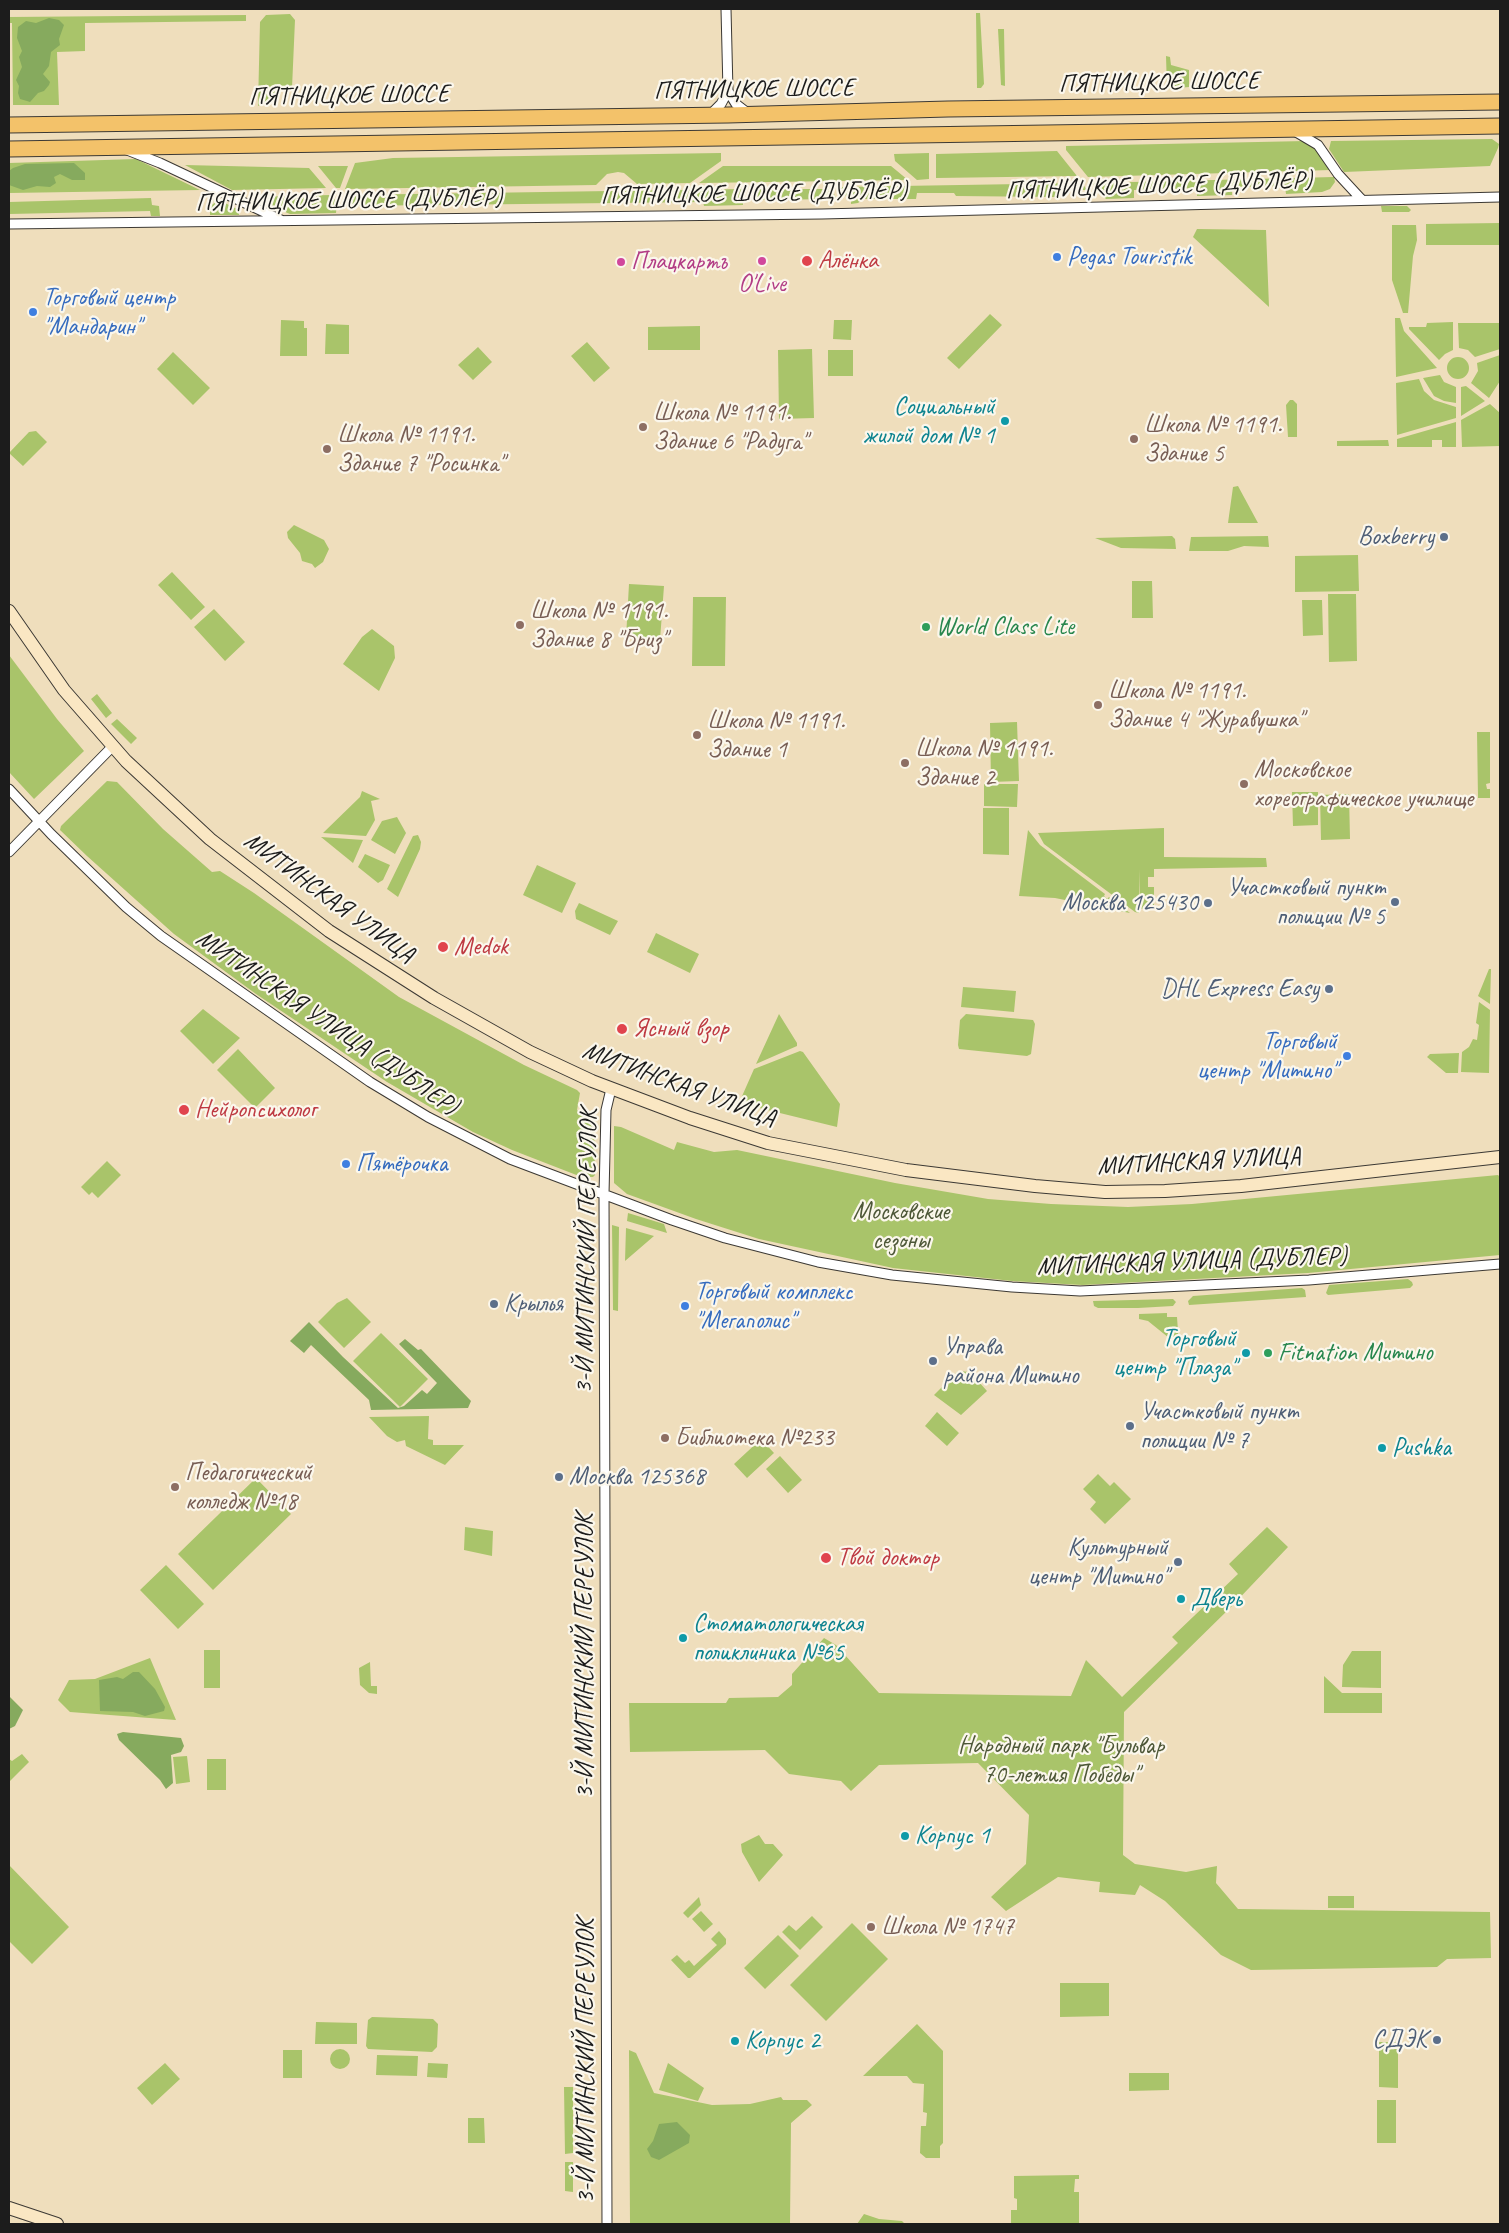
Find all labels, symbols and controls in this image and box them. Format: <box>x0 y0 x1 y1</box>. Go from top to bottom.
street label: ПЯТНИЦКОЕ ШОССЕ <box>1059 66 1259 100</box>
street label: ПЯТНИЦКОЕ ШОССЕ <box>654 73 854 107</box>
street label: ПЯТНИЦКОЕ ШОССЕ <box>249 79 449 113</box>
street label: ПЯТНИЦКОЕ ШОССЕ (ДУБЛЁР) <box>1005 166 1313 206</box>
street label: ПЯТНИЦКОЕ ШОССЕ (ДУБЛЁР) <box>600 176 908 212</box>
street label: ПЯТНИЦКОЕ ШОССЕ (ДУБЛЁР) <box>195 183 503 219</box>
place label: Pegas Touristik <box>1067 242 1191 272</box>
place label: Алёнка <box>818 246 878 276</box>
place label: Плацкартъ <box>631 247 727 277</box>
marker: Pegas Touristik <box>1051 251 1063 263</box>
marker: Алёнка <box>800 254 814 268</box>
marker: O'Live <box>756 255 768 267</box>
marker: Плацкартъ <box>615 256 627 268</box>
place label: O'Live <box>738 269 786 299</box>
place label: Торговый центр "Мандарин" <box>43 283 175 342</box>
marker: Торговый центр "Мандарин" <box>27 306 39 318</box>
place label: Социальный жилой дом № 1 <box>863 392 995 451</box>
place label: Школа № 1191. Здание 6 "Радуга" <box>653 398 807 457</box>
place label: Школа № 1191. Здание 5 <box>1144 410 1282 469</box>
marker: Социальный жилой дом № 1 <box>999 415 1011 427</box>
place label: Школа № 1191. Здание 7 "Росинка" <box>337 420 504 479</box>
marker: Школа № 1191. Здание 6 "Радуга" <box>637 421 649 433</box>
marker: Школа № 1191. Здание 5 <box>1128 433 1140 445</box>
marker: Школа № 1191. Здание 7 "Росинка" <box>321 443 333 455</box>
place label: Boxberry <box>1358 522 1434 552</box>
marker: Boxberry <box>1438 531 1450 543</box>
place label: Школа № 1191. Здание 8 "Бриз" <box>530 596 668 655</box>
place label: World Class Lite <box>936 612 1074 642</box>
marker: Школа № 1191. Здание 8 "Бриз" <box>514 619 526 631</box>
marker: World Class Lite <box>920 621 932 633</box>
place label: Школа № 1191. Здание 4 "Журавушка" <box>1108 676 1303 735</box>
marker: Школа № 1191. Здание 4 "Журавушка" <box>1092 699 1104 711</box>
place label: Школа № 1191. Здание 1 <box>707 706 845 765</box>
marker: Школа № 1191. Здание 1 <box>691 729 703 741</box>
place label: Школа № 1191. Здание 2 <box>915 734 1053 793</box>
place label: Московское хореографическое училище <box>1254 755 1473 814</box>
marker: Школа № 1191. Здание 2 <box>899 757 911 769</box>
marker: Московское хореографическое училище <box>1238 778 1250 790</box>
street label: МИТИНСКАЯ УЛИЦА <box>238 826 420 970</box>
place label: Участковый пункт полиции № 5 <box>1227 873 1385 932</box>
place label: Москва 125430 <box>1062 888 1198 918</box>
marker: Участковый пункт полиции № 5 <box>1389 896 1401 908</box>
marker: Москва 125430 <box>1202 897 1214 909</box>
street label: МИТИНСКАЯ УЛИЦА (ДУБЛЕР) <box>190 924 464 1122</box>
place label: Medok <box>454 932 508 962</box>
marker: Medok <box>436 940 450 954</box>
place label: DHL Express Easy <box>1161 974 1319 1004</box>
marker: DHL Express Easy <box>1323 983 1335 995</box>
place label: Ясный взор <box>633 1014 728 1044</box>
marker: Ясный взор <box>615 1022 629 1036</box>
place label: Торговый центр "Митино" <box>1197 1027 1337 1086</box>
street label: МИТИНСКАЯ УЛИЦА <box>578 1036 780 1134</box>
marker: Торговый центр "Митино" <box>1341 1050 1353 1062</box>
place label: Нейропсихолог <box>195 1095 316 1125</box>
marker: Нейропсихолог <box>177 1103 191 1117</box>
street label: 3-Й МИТИНСКИЙ ПЕРЕУЛОК <box>570 1108 604 1394</box>
street label: МИТИНСКАЯ УЛИЦА <box>1097 1142 1301 1182</box>
place label: Пятёрочка <box>356 1149 448 1179</box>
marker: Пятёрочка <box>340 1158 352 1170</box>
park label: Московские сезоны <box>853 1197 949 1256</box>
street label: МИТИНСКАЯ УЛИЦА (ДУБЛЕР) <box>1037 1242 1347 1282</box>
place label: Торговый комплекс "Мегаполис" <box>695 1277 852 1336</box>
place label: Крылья <box>504 1289 563 1319</box>
marker: Крылья <box>488 1298 500 1310</box>
marker: Торговый комплекс "Мегаполис" <box>679 1300 691 1312</box>
place label: Торговый центр "Плаза" <box>1114 1324 1236 1383</box>
place label: Управа района Митино <box>943 1332 1079 1391</box>
place label: Fitnation Митино <box>1278 1338 1433 1368</box>
marker: Торговый центр "Плаза" <box>1240 1347 1252 1359</box>
marker: Fitnation Митино <box>1262 1347 1274 1359</box>
marker: Управа района Митино <box>927 1355 939 1367</box>
place label: Участковый пункт полиции № 7 <box>1140 1397 1298 1456</box>
marker: Участковый пункт полиции № 7 <box>1124 1420 1136 1432</box>
place label: Библиотека №233 <box>675 1423 834 1453</box>
marker: Библиотека №233 <box>659 1432 671 1444</box>
place label: Pushka <box>1392 1433 1451 1463</box>
marker: Pushka <box>1376 1442 1388 1454</box>
place label: Педагогический колледж №18 <box>185 1458 312 1517</box>
place label: Москва 125368 <box>569 1462 705 1492</box>
marker: Москва 125368 <box>553 1471 565 1483</box>
marker: Педагогический колледж №18 <box>169 1481 181 1493</box>
street label: 3-Й МИТИНСКИЙ ПЕРЕУЛОК <box>570 1513 600 1799</box>
place label: Культурный центр "Митино" <box>1028 1533 1168 1592</box>
place label: Твой доктор <box>837 1543 939 1573</box>
marker: Твой доктор <box>819 1551 833 1565</box>
marker: Культурный центр "Митино" <box>1172 1556 1184 1568</box>
place label: Дверь <box>1191 1584 1242 1614</box>
marker: Дверь <box>1175 1593 1187 1605</box>
place label: Стоматологическая поликлиника №65 <box>693 1609 862 1668</box>
marker: Стоматологическая поликлиника №65 <box>677 1632 689 1644</box>
park label: Народный парк "Бульвар 70-летия Победы" <box>958 1731 1164 1790</box>
place label: Корпус 1 <box>915 1821 990 1851</box>
marker: Корпус 1 <box>899 1830 911 1842</box>
place label: Школа № 1747 <box>881 1912 1014 1942</box>
street label: 3-Й МИТИНСКИЙ ПЕРЕУЛОК <box>571 1918 601 2204</box>
marker: Школа № 1747 <box>865 1921 877 1933</box>
place label: СДЭК <box>1372 2025 1427 2055</box>
place label: Корпус 2 <box>745 2026 820 2056</box>
marker: СДЭК <box>1431 2034 1443 2046</box>
marker: Корпус 2 <box>729 2035 741 2047</box>

